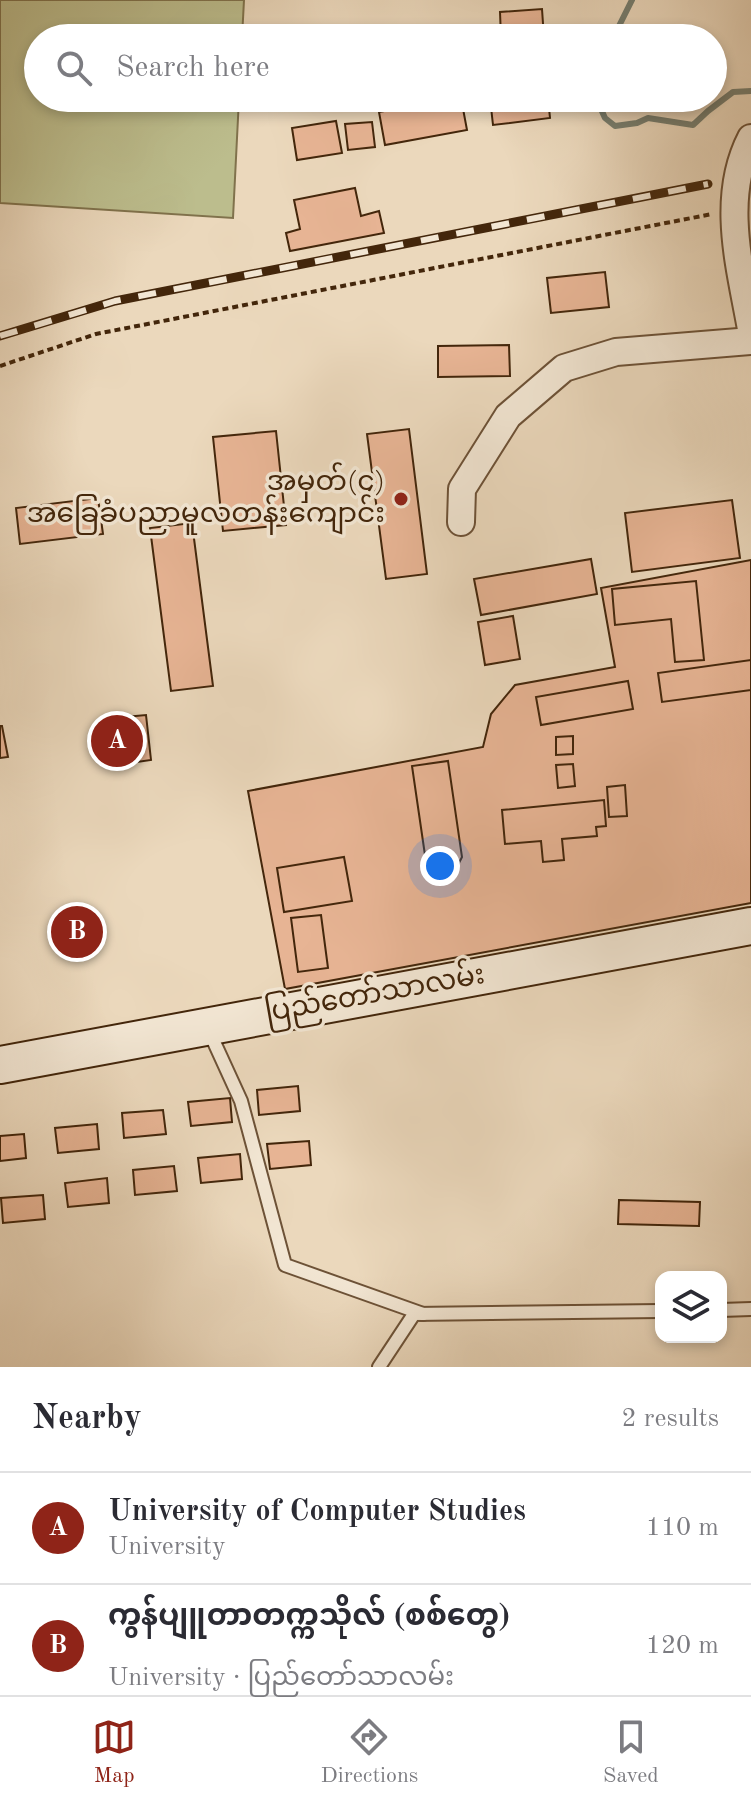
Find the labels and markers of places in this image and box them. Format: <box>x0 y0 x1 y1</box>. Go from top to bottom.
place label: အမှတ်(၄) အခြေခံပညာမူလတန်းကျောင်း <box>27 462 385 535</box>
marker: အမှတ်(၄) အခြေခံပညာမူလတန်းကျောင်း <box>392 490 410 508</box>
pin: A <box>91 711 143 771</box>
pin: B <box>51 902 103 962</box>

